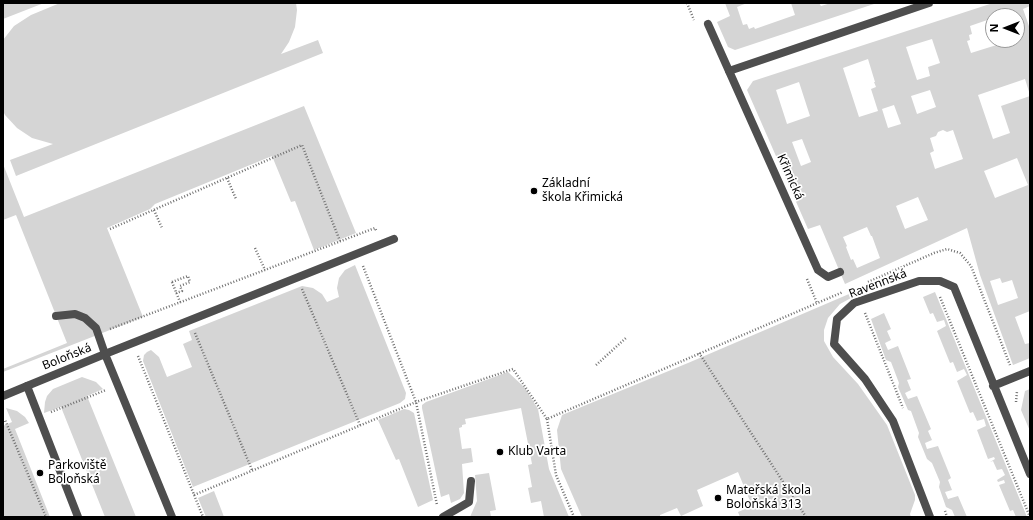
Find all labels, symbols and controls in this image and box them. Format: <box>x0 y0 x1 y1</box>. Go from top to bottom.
north arrow <box>985 8 1025 48</box>
text: N <box>986 24 1001 32</box>
street label: Křimická <box>774 152 806 202</box>
place label: Základní škola Křimická <box>542 177 623 205</box>
marker: Základní škola Křimická <box>529 186 539 196</box>
street label: Ravennská <box>847 266 909 302</box>
street label: Boloňská <box>40 341 94 373</box>
place label: Klub Varta <box>508 445 566 459</box>
marker: Klub Varta <box>495 447 505 457</box>
place label: Parkoviště Boloňská <box>48 459 106 487</box>
marker: Parkoviště Boloňská <box>35 468 45 478</box>
place label: Mateřská škola Boloňská 313 <box>726 484 811 512</box>
marker: Mateřská škola Boloňská 313 <box>713 493 723 503</box>

